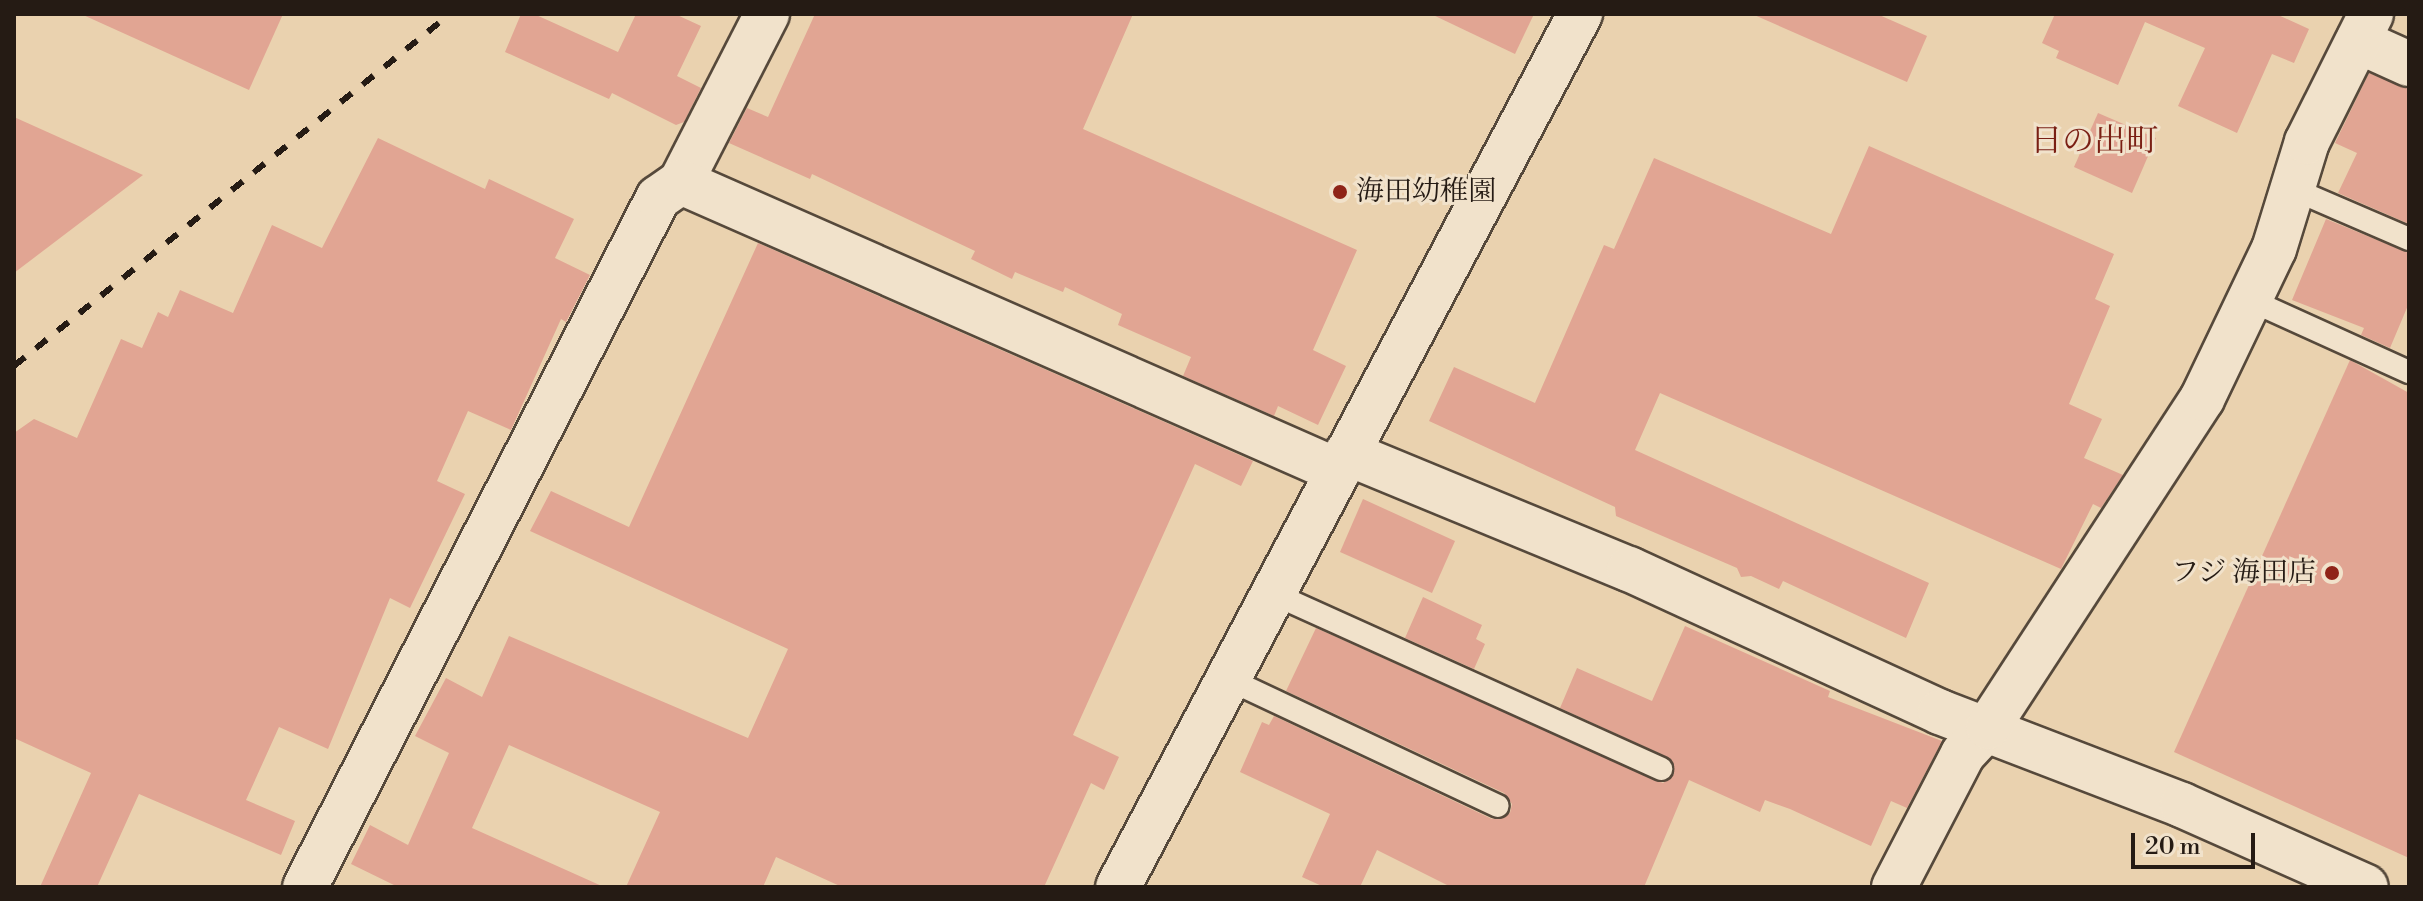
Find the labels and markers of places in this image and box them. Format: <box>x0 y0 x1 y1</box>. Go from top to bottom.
place label: 海田幼稚園 <box>1356 175 1496 209</box>
marker: 海田幼稚園 <box>1331 183 1349 201</box>
place label: フジ 海田店 <box>2170 556 2316 590</box>
marker: フジ 海田店 <box>2323 564 2341 582</box>

